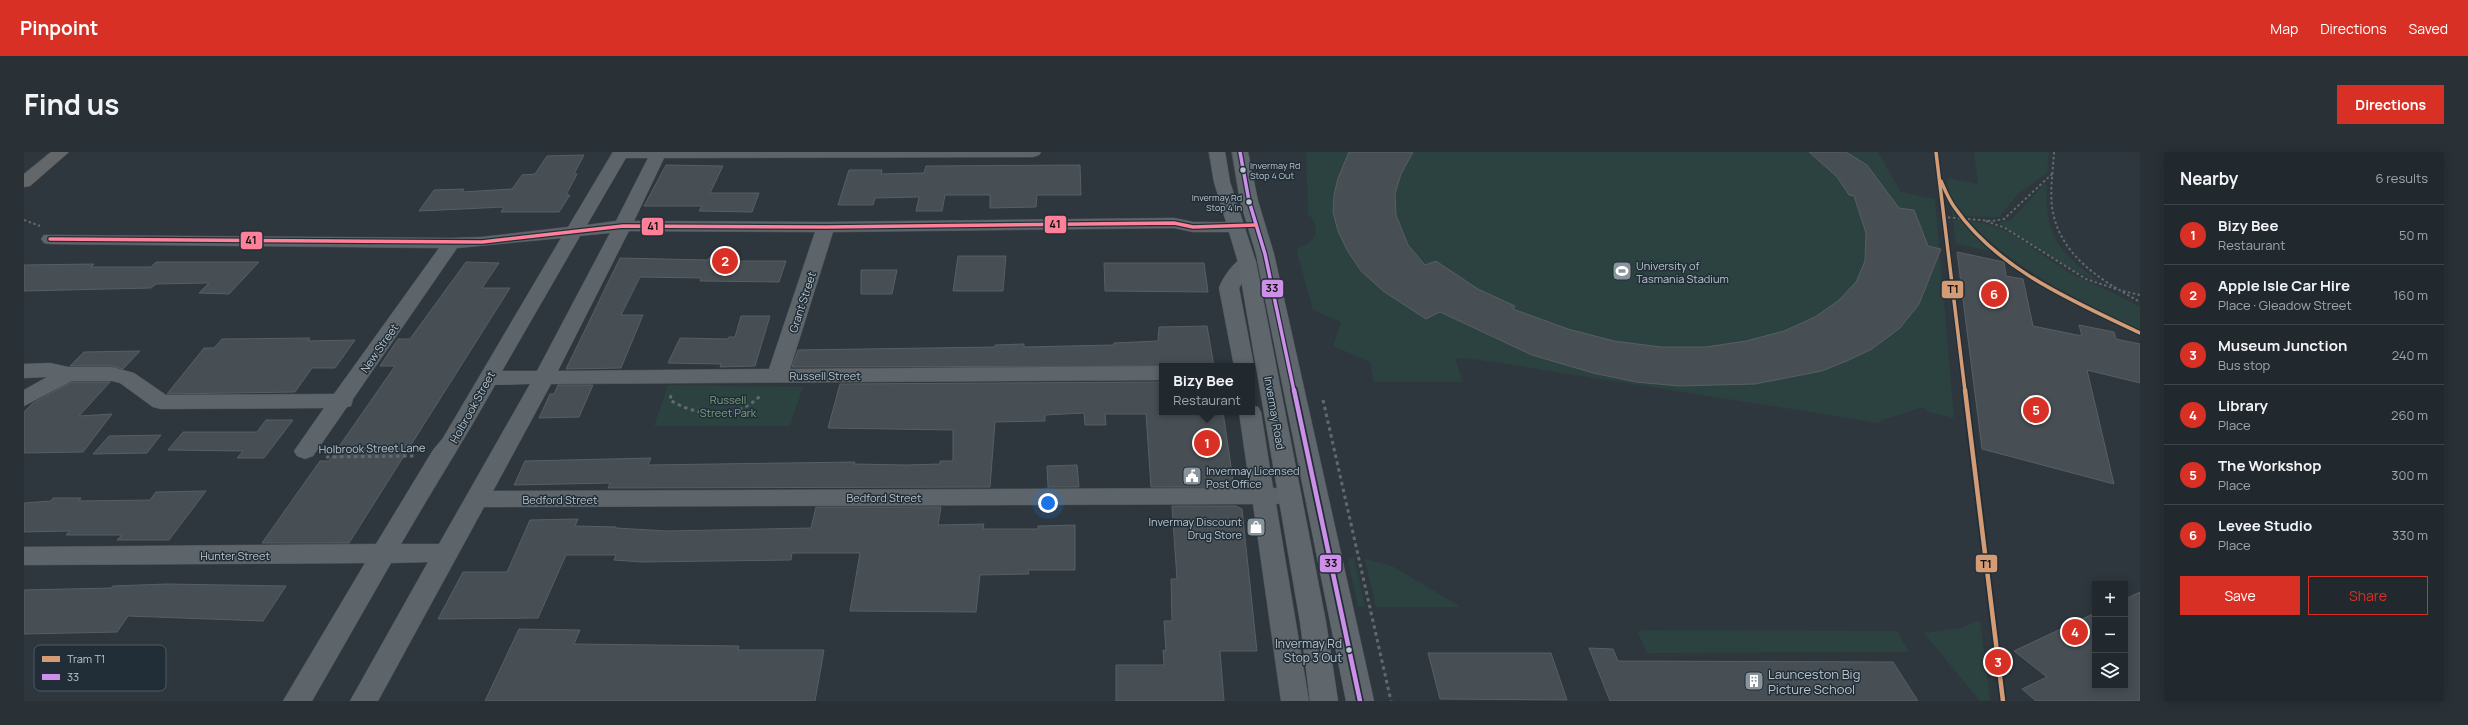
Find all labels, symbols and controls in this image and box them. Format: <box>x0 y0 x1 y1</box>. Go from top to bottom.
text: Pinpoint <box>20 15 98 41</box>
text: Map <box>2270 19 2298 38</box>
text: Directions <box>2320 19 2387 38</box>
text: Saved <box>2409 19 2448 38</box>
text: Find us <box>24 85 119 123</box>
button: Directions <box>2337 85 2444 124</box>
place label: Invermay Rd Stop 4 Out <box>1250 159 1300 182</box>
marker: Invermay Rd Stop 4 Out <box>1238 165 1248 175</box>
text: Nearby <box>2180 167 2238 190</box>
text: 6 results <box>2376 169 2428 187</box>
place label: Invermay Rd Stop 4 In <box>1192 191 1242 214</box>
marker: Invermay Rd Stop 4 In <box>1244 197 1254 207</box>
line badge: 41 <box>1044 215 1067 234</box>
text: Bizy Bee <box>2218 215 2278 236</box>
text: 41 <box>1049 216 1061 231</box>
line badge: 41 <box>641 217 664 236</box>
text: 41 <box>647 218 659 233</box>
text: 1 <box>2190 226 2196 244</box>
text: 50 m <box>2399 226 2428 244</box>
line badge: 41 <box>240 231 263 250</box>
text: 41 <box>245 232 257 247</box>
text: Restaurant <box>2218 236 2285 254</box>
pin: 2 <box>712 246 738 276</box>
place label: University of Tasmania Stadium <box>1636 258 1729 286</box>
sports icon: University of Tasmania Stadium <box>1611 260 1633 282</box>
street label: Grant Street <box>785 270 819 334</box>
text: Apple Isle Car Hire <box>2218 275 2350 296</box>
line badge: 33 <box>1261 279 1284 298</box>
pin: 6 <box>1981 279 2007 309</box>
text: 33 <box>1266 280 1278 295</box>
line badge: T1 <box>1941 280 1964 299</box>
text: T1 <box>1947 281 1959 296</box>
text: 2 <box>2189 286 2197 304</box>
text: 160 m <box>2393 286 2428 304</box>
text: Place · Gleadow Street <box>2218 296 2352 314</box>
street label: New Street <box>357 320 401 376</box>
text: Museum Junction <box>2218 335 2347 356</box>
text: 3 <box>2189 346 2197 364</box>
text: 240 m <box>2392 346 2428 364</box>
text: Bus stop <box>2218 356 2270 374</box>
popup <box>1159 363 1255 415</box>
street label: Holbrook Street <box>446 368 498 446</box>
street label: Russell Street <box>789 368 861 383</box>
text: Bizy Bee <box>1173 370 1234 391</box>
street label: Invermay Road <box>1261 375 1289 451</box>
text: Restaurant <box>1173 391 1241 409</box>
park label: Russell Street Park <box>700 392 757 420</box>
pin: 5 <box>2023 395 2049 425</box>
text: Library <box>2218 395 2268 416</box>
text: 4 <box>2189 406 2197 424</box>
text: 260 m <box>2391 406 2428 424</box>
text: Place <box>2218 416 2251 434</box>
pin: 1 <box>1194 428 1220 458</box>
street label: Holbrook Street Lane <box>318 440 426 456</box>
text: The Workshop <box>2218 455 2321 476</box>
place label: Invermay Licensed Post Office <box>1206 463 1300 491</box>
public building icon: Invermay Licensed Post Office <box>1181 465 1203 487</box>
text: 5 <box>2189 466 2197 484</box>
text: 300 m <box>2391 466 2428 484</box>
text: Place <box>2218 476 2251 494</box>
street label: Bedford Street <box>847 490 921 505</box>
street label: Bedford Street <box>523 492 597 507</box>
your location <box>1038 493 1058 513</box>
place label: Invermay Discount Drug Store <box>1148 514 1243 542</box>
text: Levee Studio <box>2218 515 2312 536</box>
shop icon: Invermay Discount Drug Store <box>1245 516 1267 538</box>
text: 6 <box>2189 526 2197 544</box>
text: 330 m <box>2392 526 2428 544</box>
text: Place <box>2218 536 2251 554</box>
street label: Hunter Street <box>200 548 270 563</box>
line badge: 33 <box>1319 554 1342 573</box>
line badge: T1 <box>1975 554 1998 573</box>
text: 33 <box>1325 555 1337 570</box>
text: T1 <box>1980 556 1992 571</box>
button: Save <box>2180 576 2300 615</box>
button: Share <box>2308 576 2428 615</box>
map controls <box>2092 581 2128 689</box>
button: + <box>2092 581 2128 617</box>
pin: 4 <box>2062 617 2088 647</box>
button: − <box>2092 617 2128 653</box>
place label: Invermay Rd Stop 3 Out <box>1275 635 1342 666</box>
legend <box>34 645 166 691</box>
marker: Invermay Rd Stop 3 Out <box>1344 645 1354 655</box>
pin: 3 <box>1985 647 2011 677</box>
text: Tram T1 <box>67 651 105 666</box>
button: layers <box>2092 653 2128 689</box>
place label: Launceston Big Picture School <box>1768 665 1860 698</box>
text: 33 <box>67 669 79 684</box>
building icon: Launceston Big Picture School <box>1743 670 1765 692</box>

